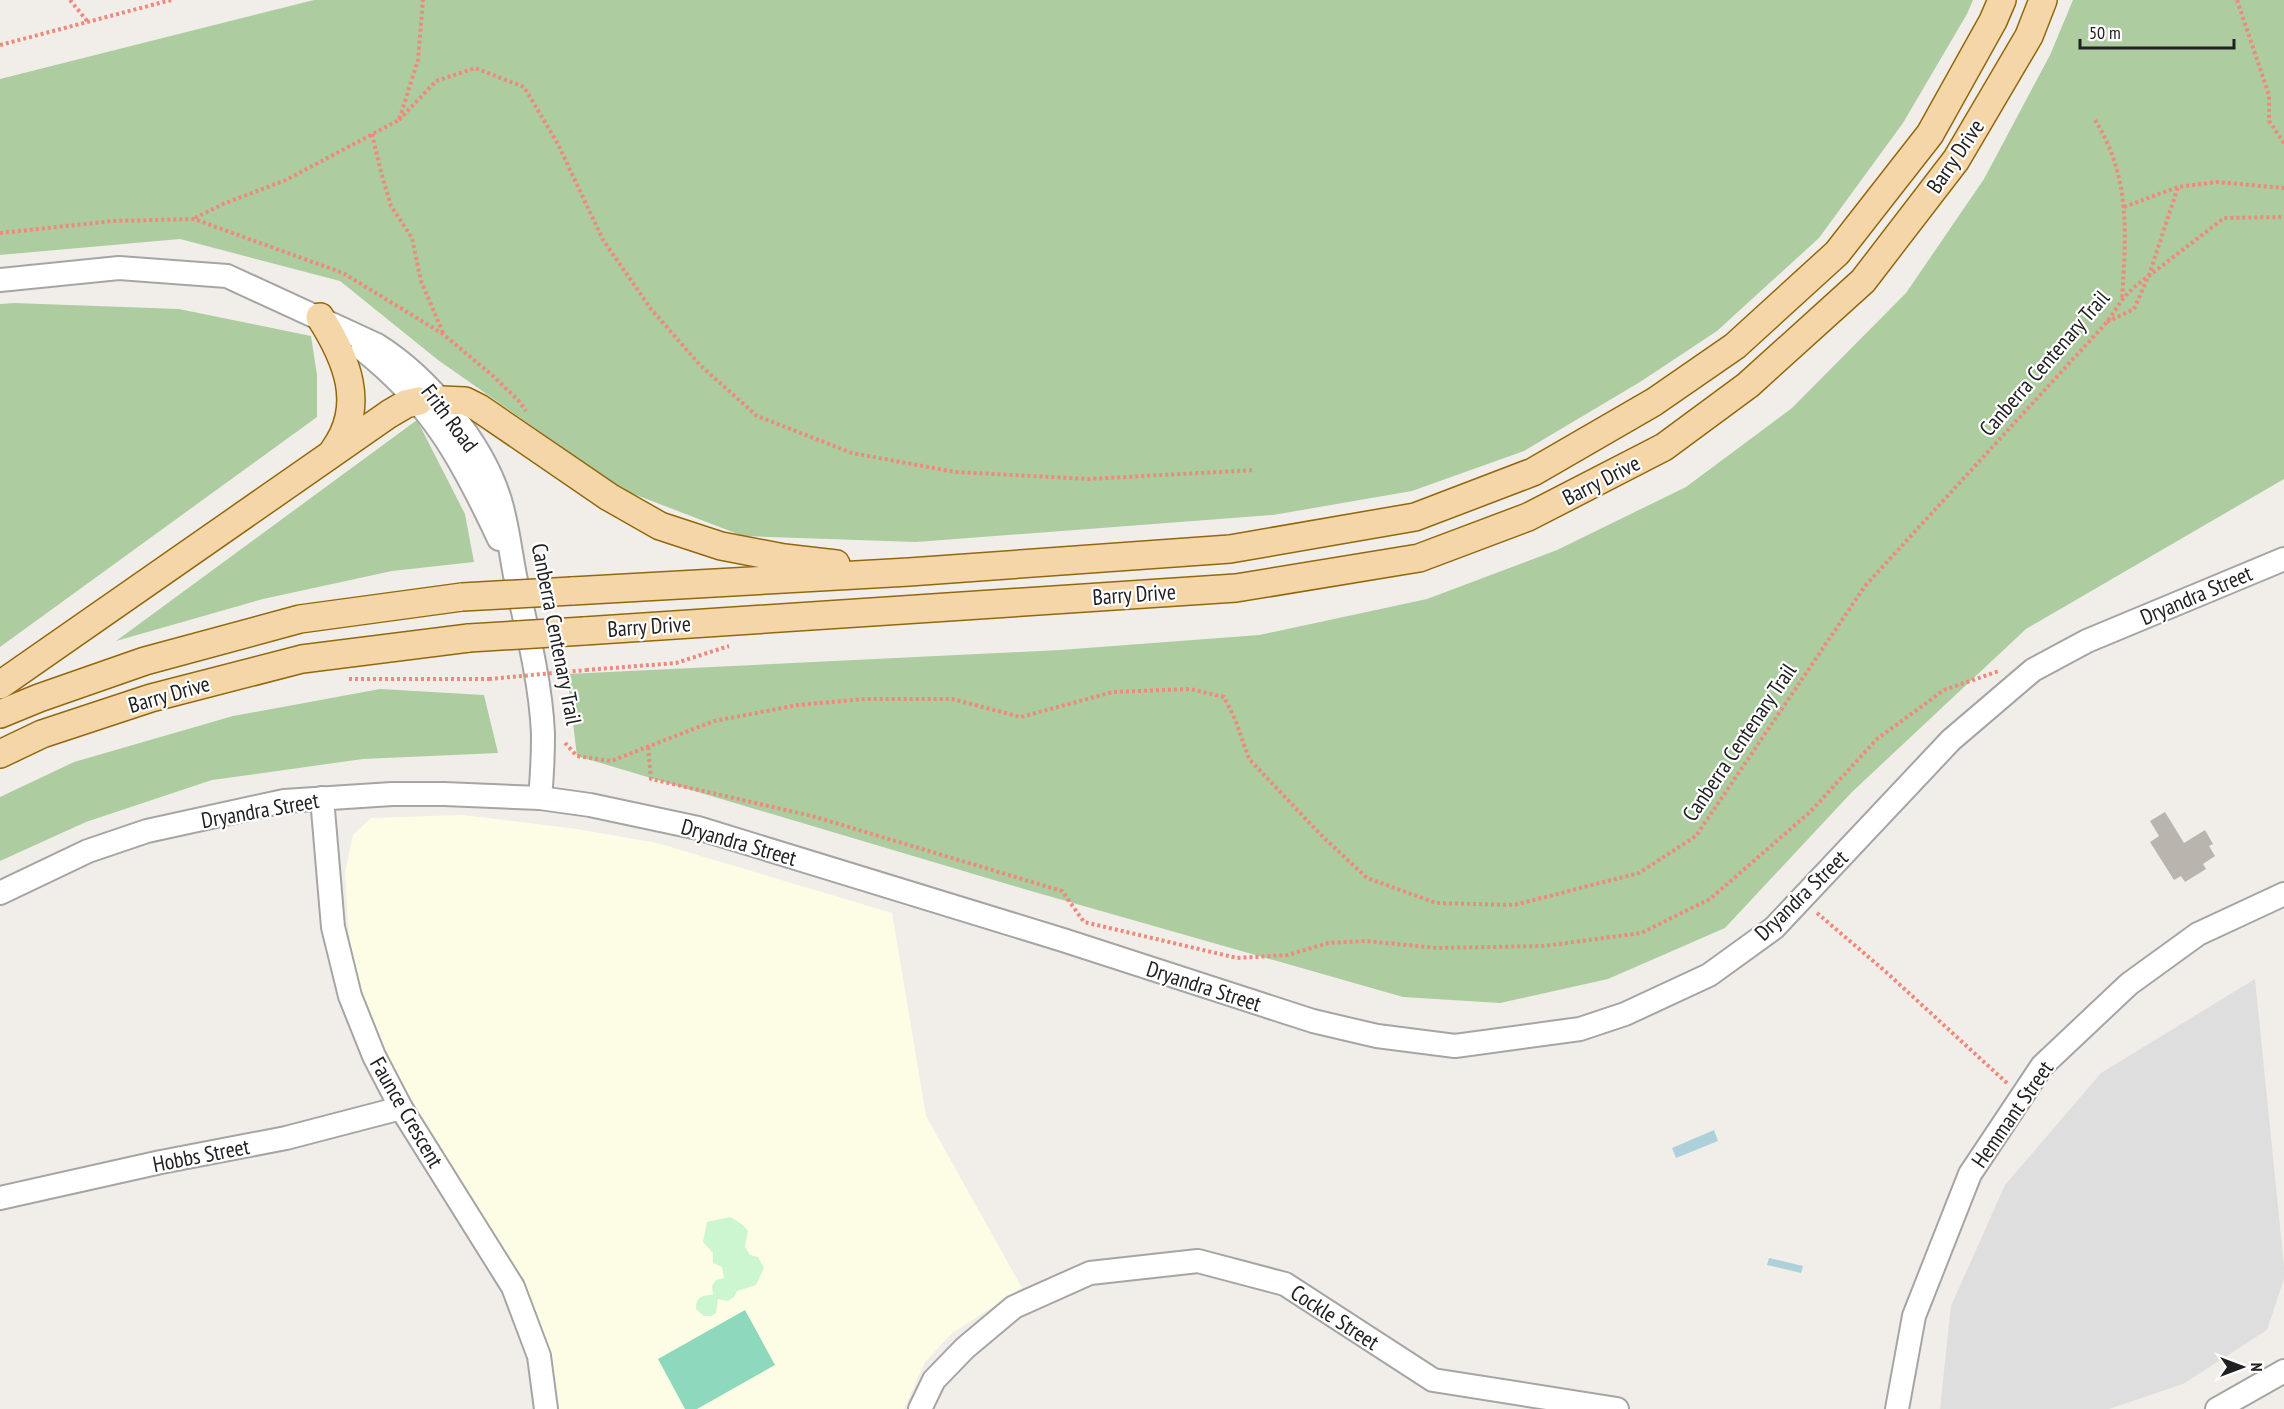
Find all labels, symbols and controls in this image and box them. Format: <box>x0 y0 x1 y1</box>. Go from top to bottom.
scale bar <box>2080 12 2234 50</box>
text: 50 m <box>2089 21 2121 44</box>
street label: Barry Drive <box>1920 114 1990 198</box>
street label: Canberra Centenary Trail <box>1973 284 2116 442</box>
street label: Frith Road <box>415 378 485 458</box>
street label: Barry Drive <box>1557 449 1645 511</box>
street label: Canberra Centenary Trail <box>526 541 589 728</box>
street label: Dryandra Street <box>2136 559 2256 631</box>
street label: Barry Drive <box>1091 577 1177 611</box>
street label: Barry Drive <box>606 609 692 643</box>
street label: Canberra Centenary Trail <box>1676 657 1803 826</box>
street label: Barry Drive <box>125 669 213 719</box>
street label: Dryandra Street <box>199 786 321 834</box>
street label: Dryandra Street <box>678 812 800 872</box>
street label: Dryandra Street <box>1749 844 1853 946</box>
street label: Dryandra Street <box>1143 954 1265 1018</box>
street label: Faunce Crescent <box>364 1052 450 1172</box>
street label: Hemmant Street <box>1965 1055 2059 1173</box>
street label: Hobbs Street <box>150 1132 252 1178</box>
street label: Cockle Street <box>1286 1278 1384 1356</box>
north arrow <box>2212 1337 2272 1397</box>
text: N <box>2247 1363 2267 1371</box>

